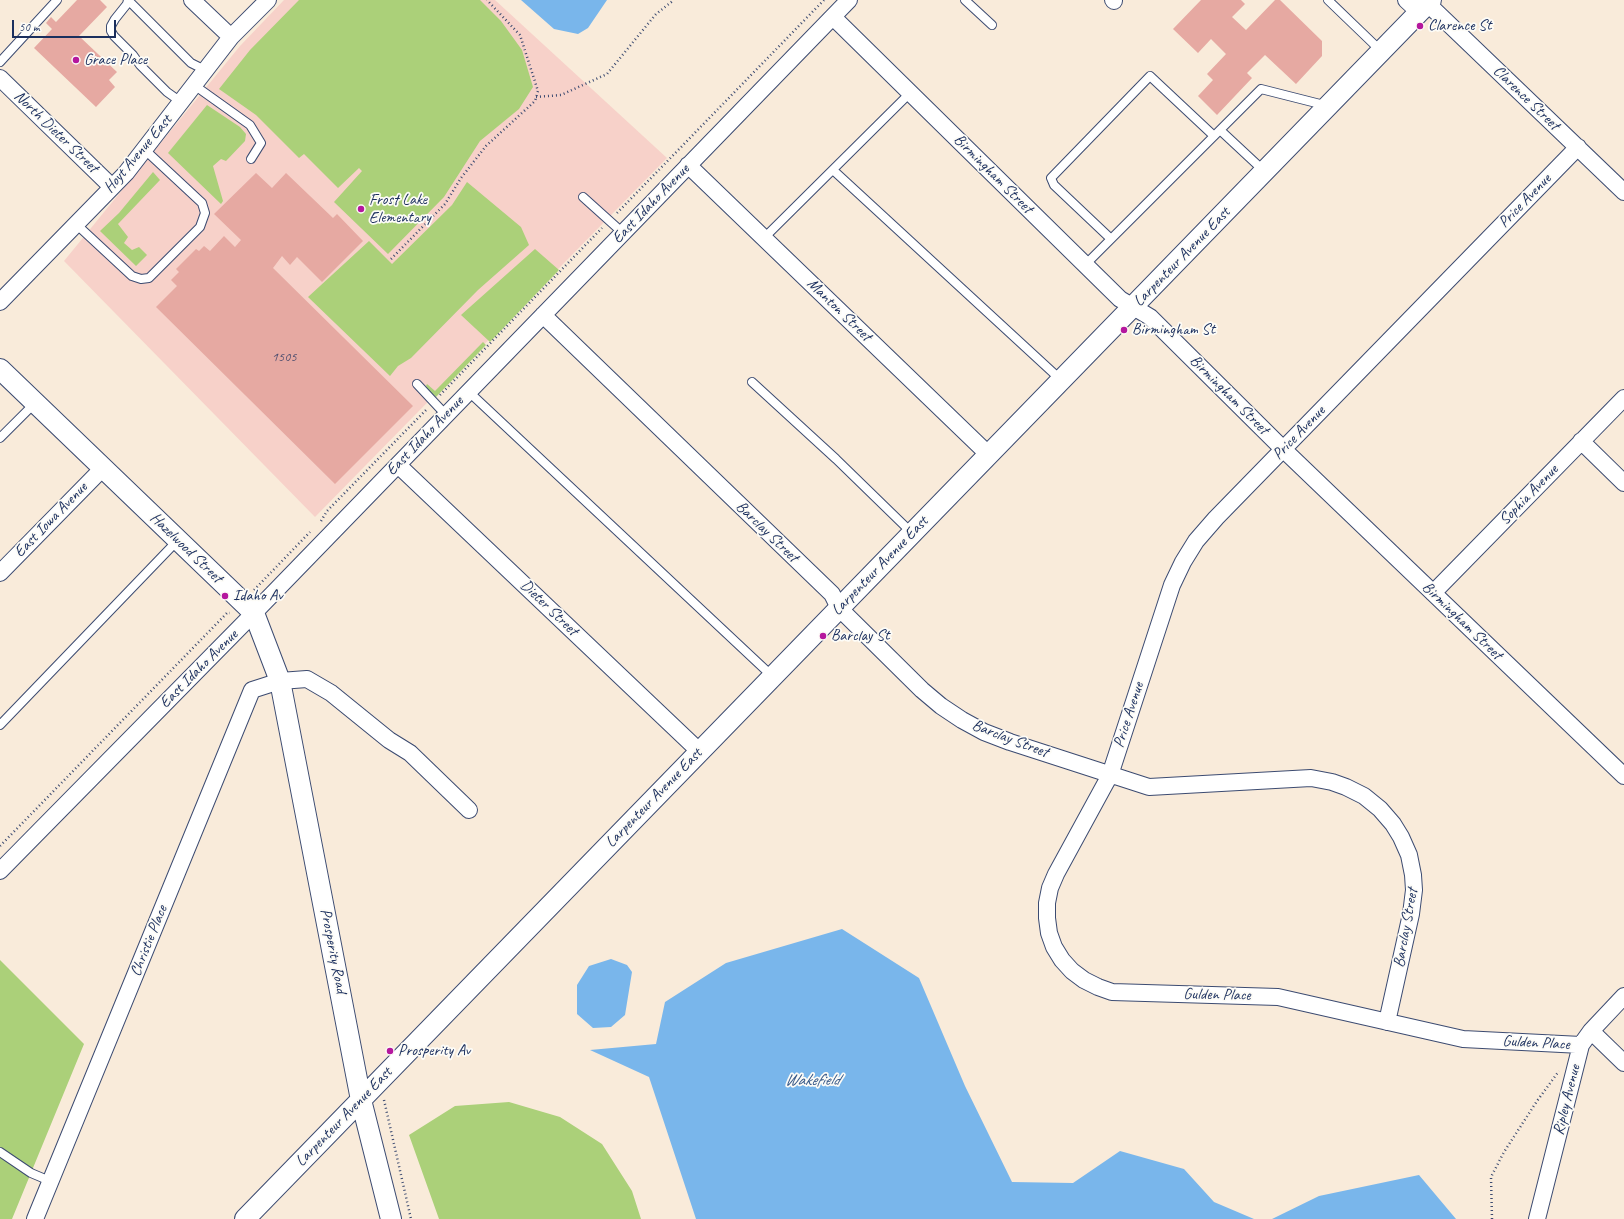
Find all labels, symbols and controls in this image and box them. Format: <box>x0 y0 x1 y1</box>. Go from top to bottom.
scale bar <box>14 12 118 38</box>
place label: Clarence St <box>1428 16 1492 36</box>
text: 50 m <box>19 19 39 35</box>
marker: Clarence St <box>1415 21 1425 31</box>
place label: Grace Place <box>84 50 147 70</box>
marker: Grace Place <box>71 55 81 65</box>
street label: Clarence Street <box>1489 62 1563 134</box>
street label: North Dieter Street <box>10 87 102 177</box>
street label: Hoyt Avenue East <box>100 111 176 197</box>
street label: Birmingham Street <box>949 130 1037 218</box>
street label: East Idaho Avenue <box>608 160 694 248</box>
street label: Price Avenue <box>1495 170 1555 232</box>
place label: Frost Lake Elementary <box>369 190 431 228</box>
street label: Larpenteur Avenue East <box>1130 203 1234 311</box>
marker: Frost Lake Elementary <box>356 204 366 214</box>
street label: Manton Street <box>803 274 875 346</box>
place label: Birmingham St <box>1132 320 1215 340</box>
marker: Birmingham St <box>1119 325 1129 335</box>
house number: 1505 <box>271 349 297 365</box>
street label: Birmingham Street <box>1185 351 1273 439</box>
street label: East Idaho Avenue <box>382 392 468 480</box>
street label: Price Avenue <box>1269 402 1329 464</box>
street label: Sophia Avenue <box>1495 461 1563 529</box>
street label: East Iowa Avenue <box>10 478 92 562</box>
street label: Barclay Street <box>732 497 802 567</box>
street label: Hazelwood Street <box>146 509 226 587</box>
street label: Larpenteur Avenue East <box>828 512 932 620</box>
street label: Dieter Street <box>516 576 582 640</box>
street label: Birmingham Street <box>1418 578 1506 664</box>
place label: Idaho Av <box>233 586 283 606</box>
marker: Idaho Av <box>220 591 230 601</box>
street label: East Idaho Avenue <box>156 626 242 712</box>
place label: Barclay St <box>831 626 890 646</box>
marker: Barclay St <box>818 631 828 641</box>
street label: Price Avenue <box>1109 680 1149 750</box>
street label: Barclay Street <box>969 716 1051 762</box>
street label: Larpenteur Avenue East <box>602 744 706 852</box>
street label: Barclay Street <box>1390 887 1422 969</box>
street label: Christie Place <box>126 903 172 979</box>
street label: Prosperity Road <box>315 907 351 995</box>
street label: Gulden Place <box>1183 985 1251 1005</box>
street label: Gulden Place <box>1502 1032 1570 1054</box>
place label: Prosperity Av <box>398 1041 470 1061</box>
marker: Prosperity Av <box>385 1046 395 1056</box>
street label: Larpenteur Avenue East <box>292 1063 396 1171</box>
street label: Ripley Avenue <box>1549 1063 1585 1137</box>
water label: Wakefield <box>785 1071 839 1091</box>

